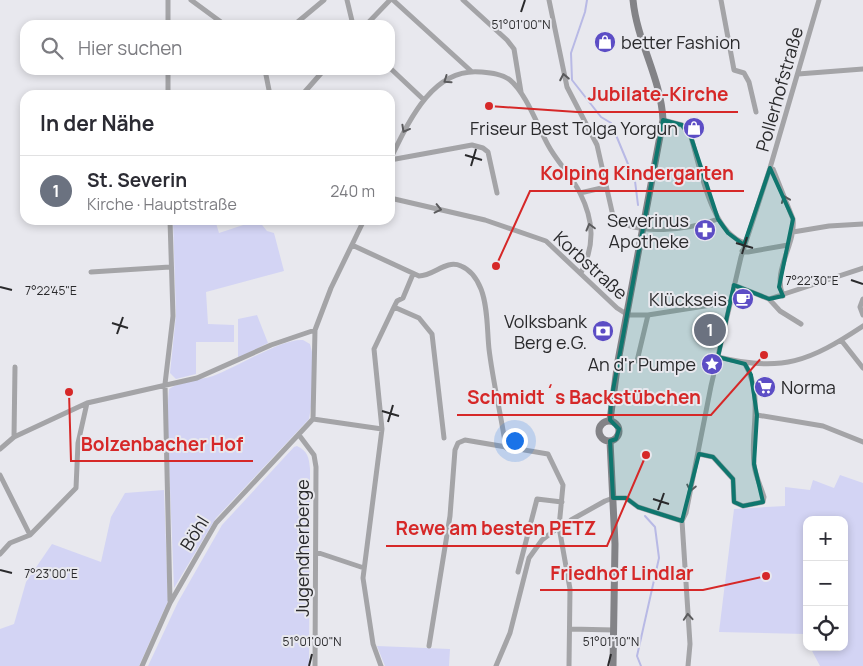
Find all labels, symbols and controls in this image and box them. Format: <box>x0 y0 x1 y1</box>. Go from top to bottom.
text: 51°01'00"N <box>491 16 551 33</box>
search box <box>20 20 395 75</box>
street label: Pollerhofstraße <box>750 24 808 154</box>
shop icon: better Fashion <box>593 30 617 54</box>
place label: better Fashion <box>621 30 741 54</box>
icon: search <box>38 34 66 62</box>
text: Hier suchen <box>78 35 182 61</box>
one-way arrow <box>560 72 570 81</box>
one-way arrow <box>443 74 453 83</box>
callout: Jubilate-Kirche <box>577 78 738 112</box>
text: Jubilate-Kirche <box>587 81 729 107</box>
text: In der Nähe <box>40 109 154 137</box>
place label: Friseur Best Tolga Yorgun <box>470 116 678 140</box>
shop icon: Friseur Best Tolga Yorgun <box>682 116 706 140</box>
one-way arrow <box>402 124 412 133</box>
callout: Kolping Kindergarten <box>530 157 744 191</box>
text: Kolping Kindergarten <box>540 160 734 186</box>
text: St. Severin <box>87 167 187 193</box>
text: 1 <box>52 180 60 202</box>
text: 240 m <box>330 180 375 202</box>
text: Kirche · Hauptstraße <box>87 193 237 215</box>
one-way arrow <box>781 195 791 204</box>
one-way arrow <box>433 203 442 214</box>
place label: Severinus Apotheke <box>607 208 689 253</box>
pharmacy icon: Severinus Apotheke <box>693 218 717 242</box>
one-way arrow <box>585 223 595 231</box>
street label: Korbstraße <box>549 225 633 305</box>
text: 7°22'30"E <box>785 272 839 289</box>
text: 7°22'45"E <box>25 282 77 299</box>
place label: Klückseis <box>649 287 727 311</box>
cafe icon: Klückseis <box>731 287 755 311</box>
place label: Volksbank Berg e.G. <box>504 309 588 354</box>
pin: 1 <box>694 311 726 349</box>
bank icon: Volksbank Berg e.G. <box>591 319 615 343</box>
place label: An d'r Pumpe <box>588 352 696 376</box>
place icon: An d'r Pumpe <box>700 352 724 376</box>
supermarket icon: Norma <box>753 375 777 399</box>
place label: Norma <box>781 375 836 399</box>
callout: Schmidt´s Backstübchen <box>457 381 711 415</box>
text: Schmidt´s Backstübchen <box>467 384 701 410</box>
callout: Bolzenbacher Hof <box>71 427 253 461</box>
your location <box>502 428 528 454</box>
text: Bolzenbacher Hof <box>81 431 243 457</box>
street label: Jugendherberge <box>290 479 314 617</box>
one-way arrow <box>687 483 697 492</box>
street label: Böhl <box>174 511 214 555</box>
callout: Rewe am besten PETZ <box>386 512 607 546</box>
text: Rewe am besten PETZ <box>396 515 596 541</box>
map controls <box>803 516 848 651</box>
button: + <box>803 516 848 561</box>
callout: Friedhof Lindlar <box>540 556 703 590</box>
text: Friedhof Lindlar <box>550 560 694 586</box>
button: − <box>803 561 848 606</box>
text: 7°23'00"E <box>24 565 78 582</box>
button: locate <box>803 606 848 651</box>
one-way arrow <box>683 613 694 621</box>
text: 51°01'00"N <box>282 633 342 650</box>
text: 51°01'10"N <box>583 633 639 650</box>

